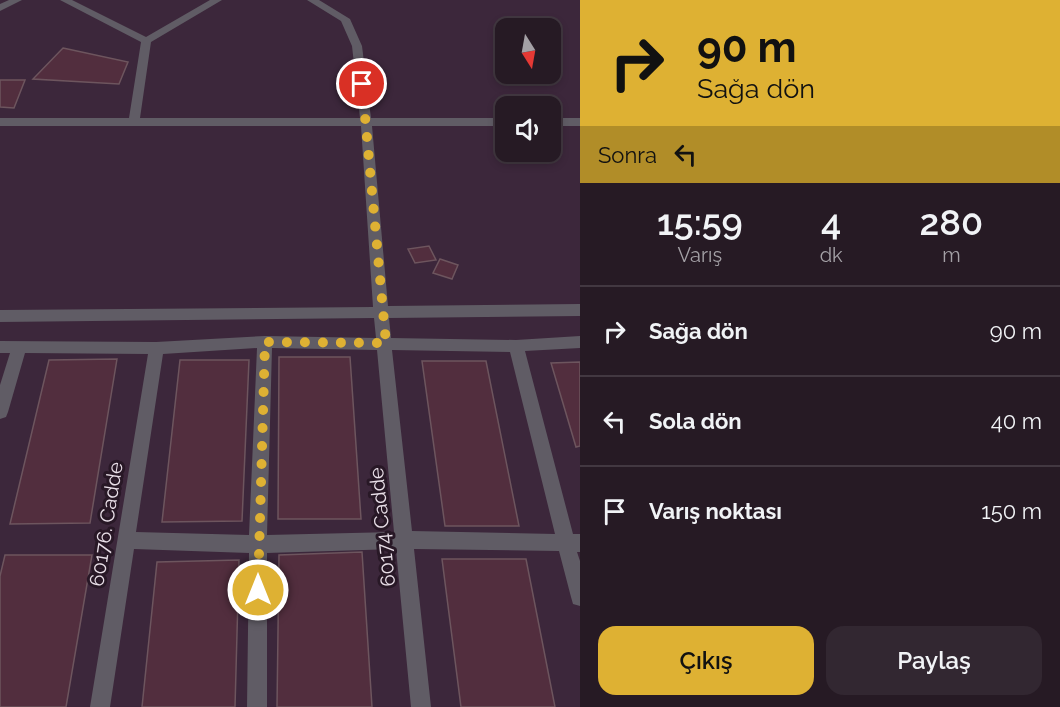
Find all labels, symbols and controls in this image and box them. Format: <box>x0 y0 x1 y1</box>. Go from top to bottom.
north arrow <box>495 18 561 84</box>
map controls <box>495 18 561 162</box>
text: 90 m <box>697 23 797 72</box>
icon: right <box>598 24 676 102</box>
pin <box>336 58 387 109</box>
icon: arrive <box>345 67 378 100</box>
text: Sağa dön <box>697 73 815 104</box>
button: sound <box>495 96 561 162</box>
icon: left <box>669 138 702 171</box>
text: Sonra <box>598 142 657 168</box>
text: 15:59 <box>657 201 743 243</box>
text: 4 <box>821 201 841 243</box>
text: 280 <box>920 201 983 243</box>
text: Varış <box>678 243 722 267</box>
text: dk <box>820 243 843 267</box>
text: m <box>942 243 961 267</box>
icon: right <box>598 315 631 348</box>
text: Sağa dön <box>649 318 748 344</box>
text: 90 m <box>990 318 1042 344</box>
icon: left <box>598 405 631 438</box>
text: Sola dön <box>649 408 742 434</box>
text: 40 m <box>991 408 1042 434</box>
street label: 60176. Cadde <box>84 460 128 588</box>
street label: 60174 Cadde <box>364 466 400 588</box>
icon: arrive <box>598 495 631 528</box>
text: Varış noktası <box>649 498 782 524</box>
text: 150 m <box>981 498 1042 524</box>
position arrow <box>226 558 290 622</box>
button: Çıkış <box>598 626 814 695</box>
button: Paylaş <box>826 626 1042 695</box>

